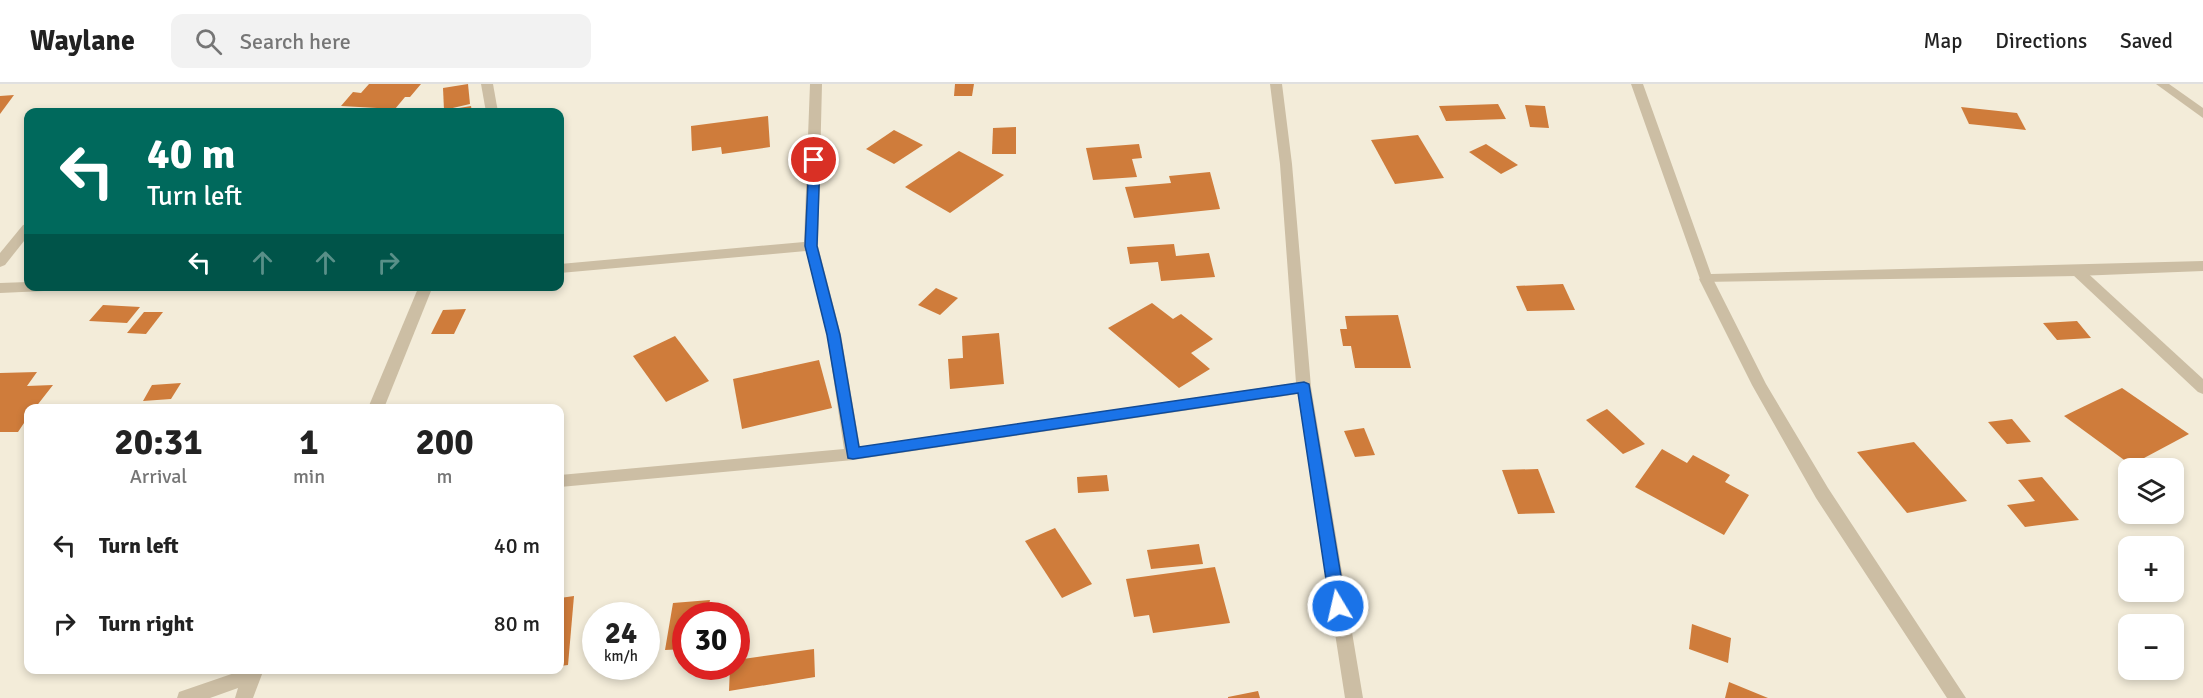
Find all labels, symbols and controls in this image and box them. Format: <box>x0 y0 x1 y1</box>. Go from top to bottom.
search box <box>171 14 591 68</box>
text: Waylane <box>30 24 135 58</box>
icon: search <box>192 25 225 58</box>
text: Search here <box>240 28 351 55</box>
text: Map <box>1924 28 1962 54</box>
text: Directions <box>1995 28 2087 54</box>
text: Saved <box>2120 28 2173 54</box>
text: 40 m <box>147 129 236 180</box>
icon: left <box>48 132 126 210</box>
pin <box>788 134 839 185</box>
icon: arrive <box>797 143 830 176</box>
text: Turn left <box>147 180 242 213</box>
icon: left <box>183 246 216 279</box>
icon: ahead <box>246 246 279 279</box>
icon: ahead <box>309 246 342 279</box>
icon: right <box>372 246 405 279</box>
text: 20:31 <box>114 420 203 465</box>
text: 1 <box>299 420 319 465</box>
text: 200 <box>415 420 474 465</box>
map controls <box>2118 458 2184 680</box>
button: layers <box>2118 458 2184 524</box>
text: Arrival <box>130 464 187 489</box>
text: min <box>293 464 325 489</box>
text: m <box>437 464 453 489</box>
icon: left <box>48 529 81 562</box>
text: Turn left <box>99 532 179 559</box>
text: 40 m <box>494 532 540 559</box>
button: + <box>2118 536 2184 602</box>
position arrow <box>1306 574 1370 638</box>
speed limit sign: 30 <box>672 602 750 680</box>
icon: right <box>48 607 81 640</box>
text: Turn right <box>99 610 194 637</box>
text: 80 m <box>494 610 540 637</box>
button: − <box>2118 614 2184 680</box>
text: 24 <box>605 615 637 652</box>
text: km/h <box>604 647 638 665</box>

